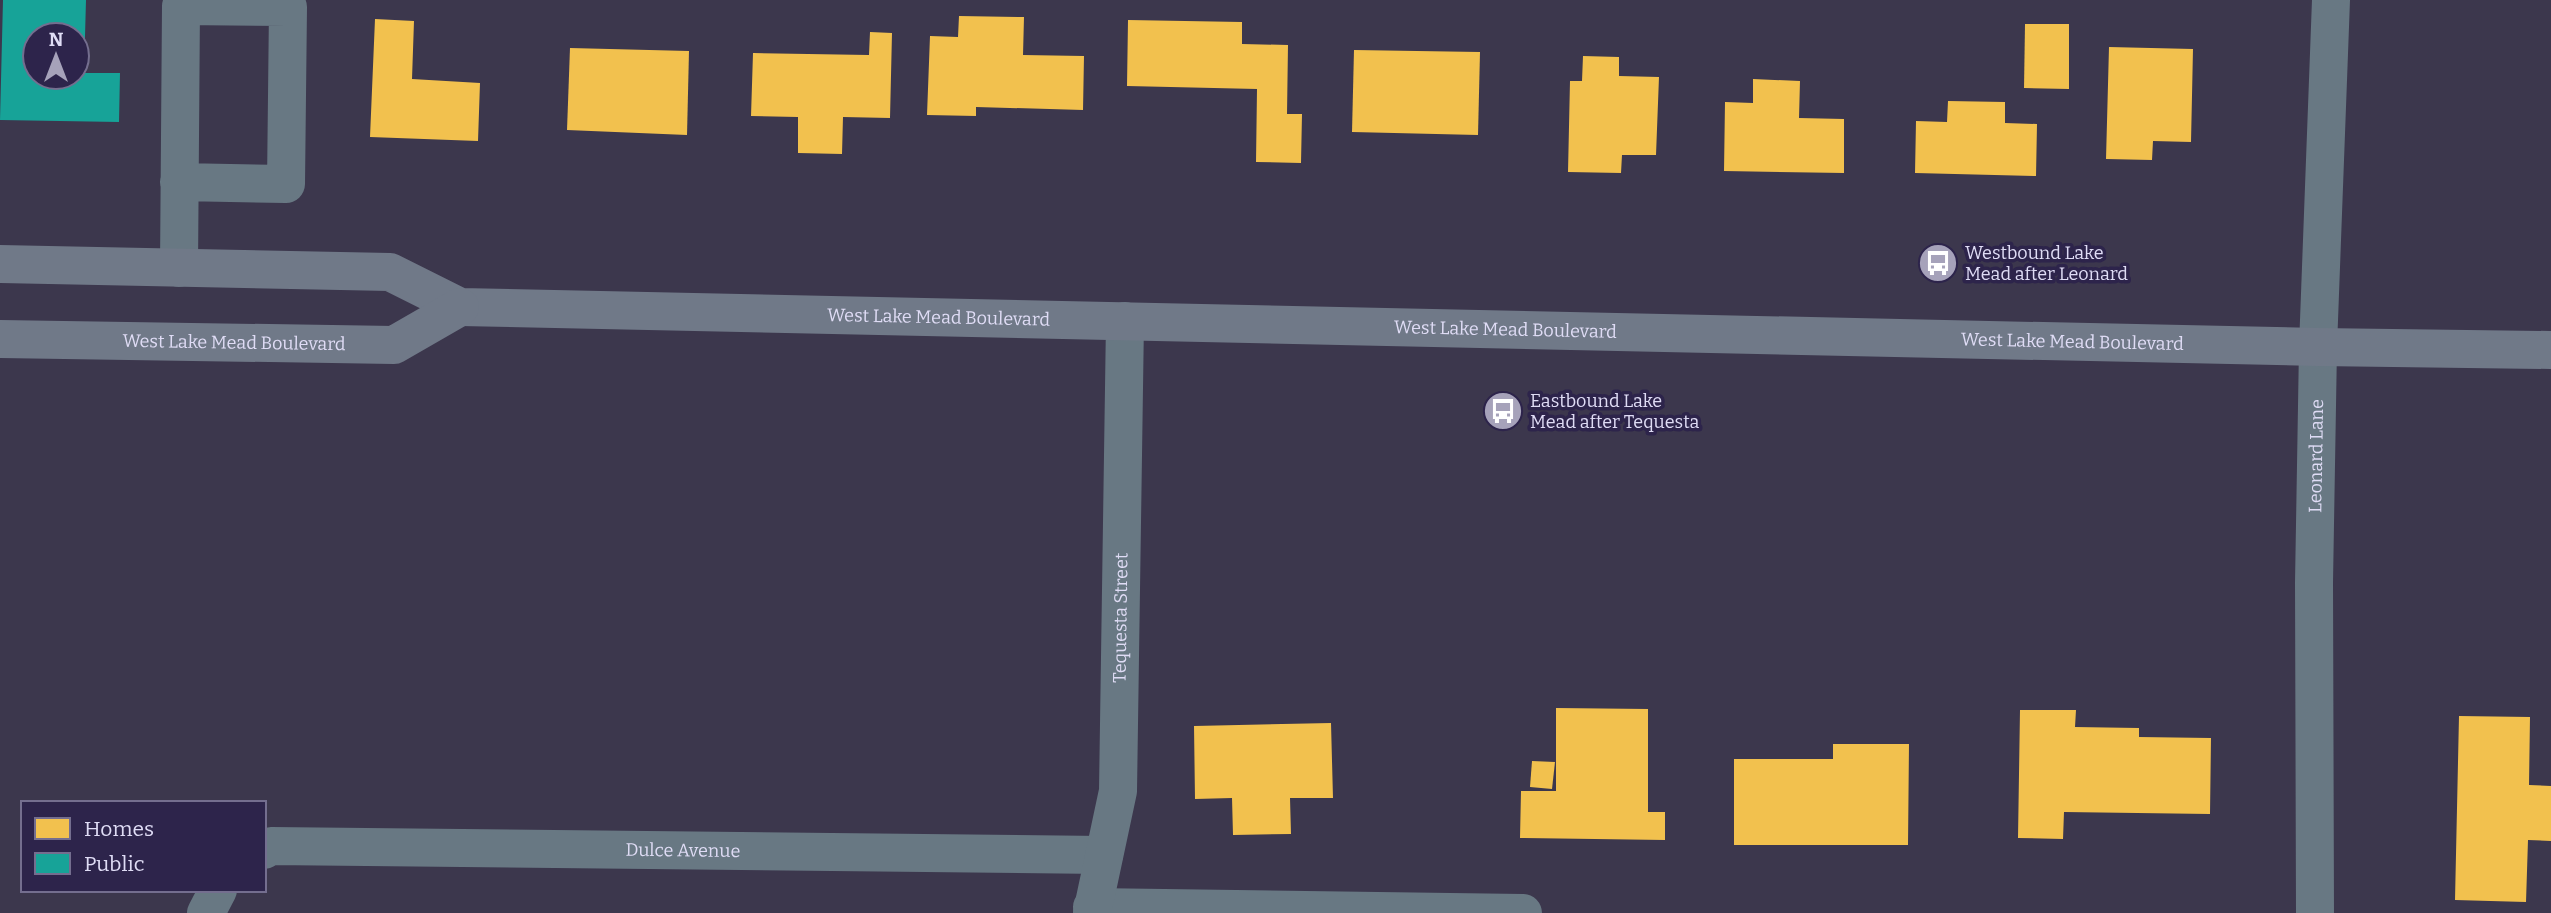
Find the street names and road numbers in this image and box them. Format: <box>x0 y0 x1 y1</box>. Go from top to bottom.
street label: West Lake Mead Boulevard <box>827 304 1051 331</box>
street label: West Lake Mead Boulevard <box>1394 316 1617 343</box>
street label: West Lake Mead Boulevard <box>1961 328 2184 355</box>
street label: West Lake Mead Boulevard <box>122 330 346 355</box>
street label: Leonard Lane <box>2304 399 2328 513</box>
street label: Tequesta Street <box>1109 552 1133 683</box>
street label: Dulce Avenue <box>625 839 740 862</box>

